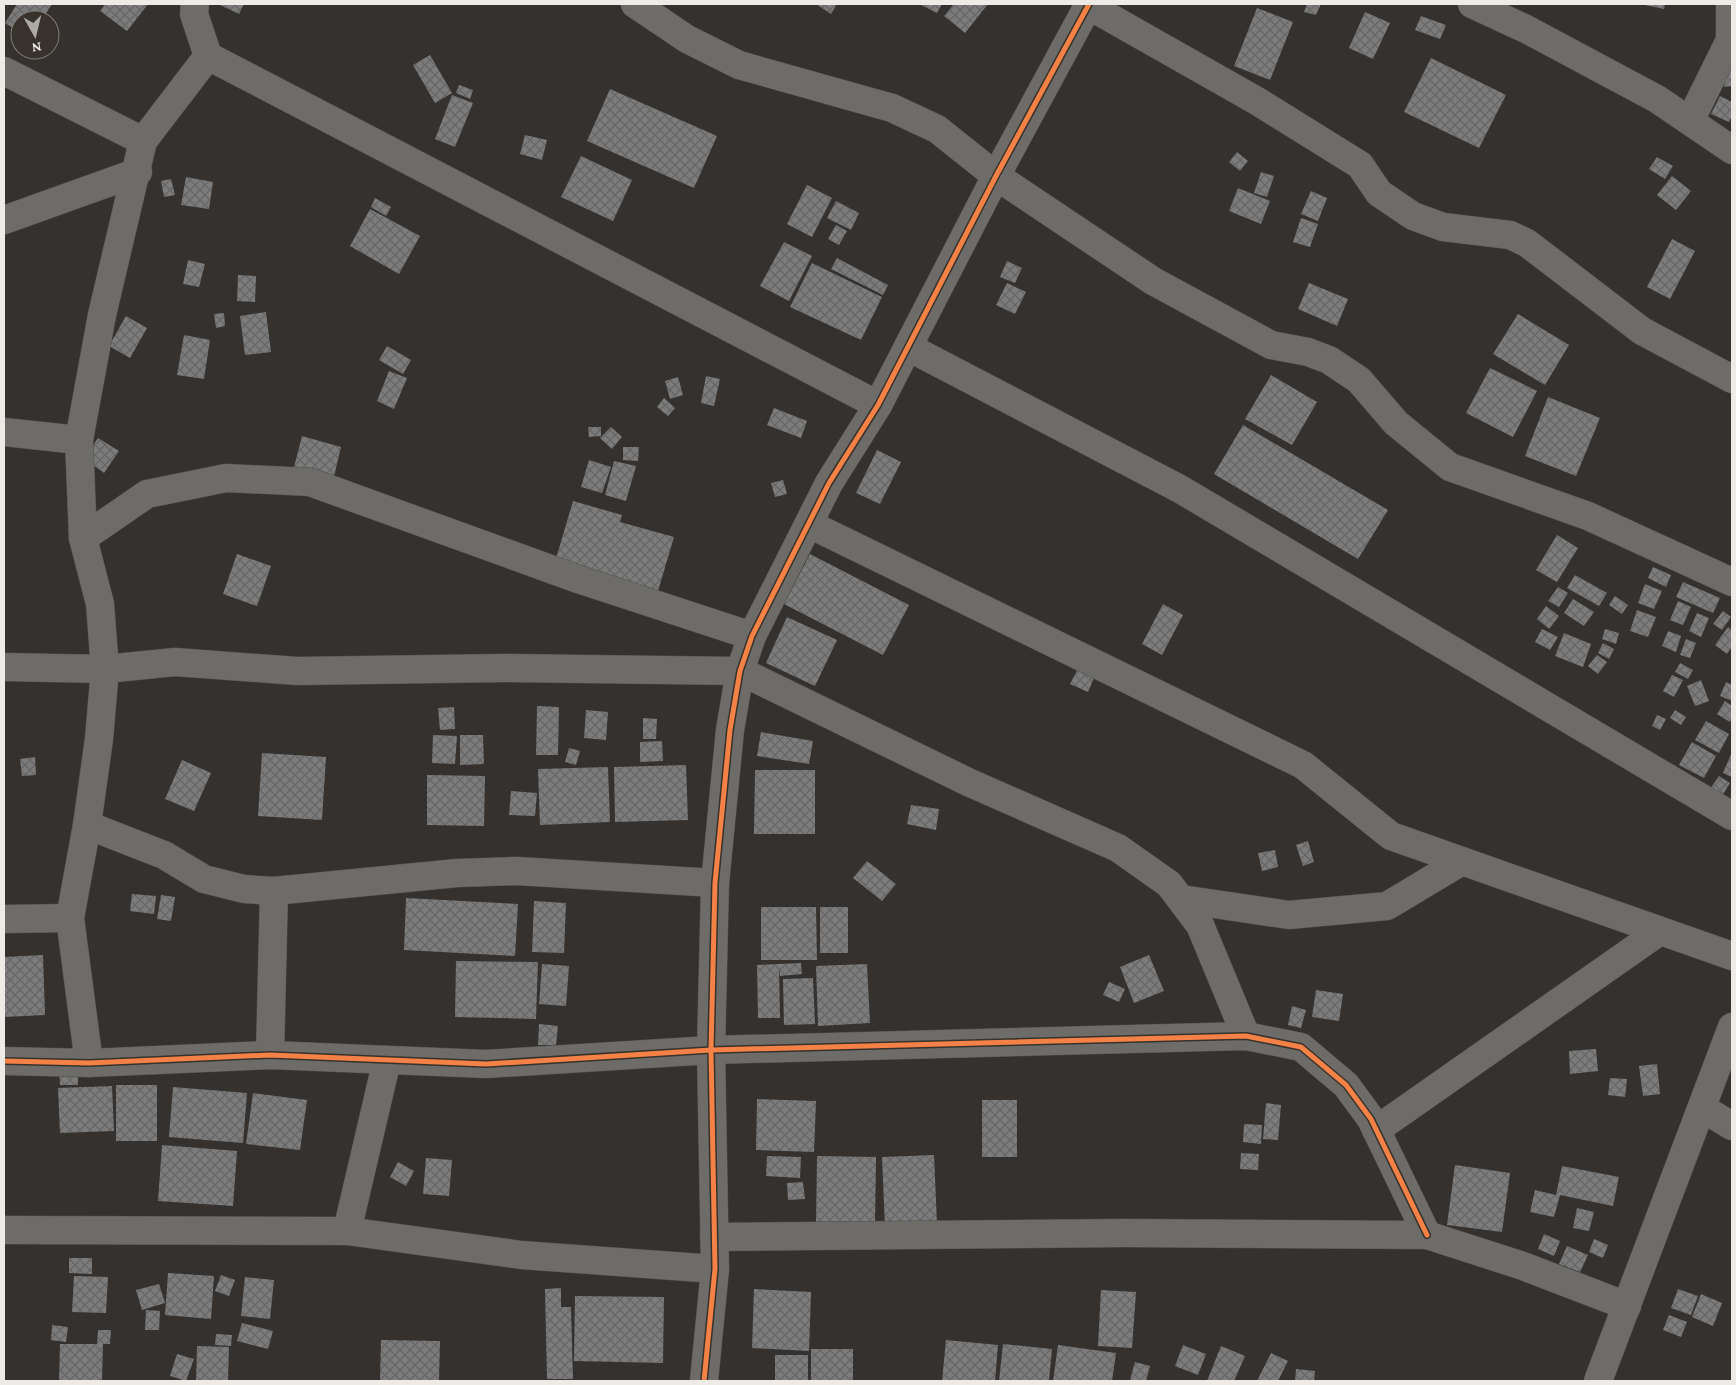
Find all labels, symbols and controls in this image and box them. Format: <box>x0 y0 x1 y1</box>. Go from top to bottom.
north arrow <box>10 10 60 60</box>
text: N <box>31 39 43 57</box>

